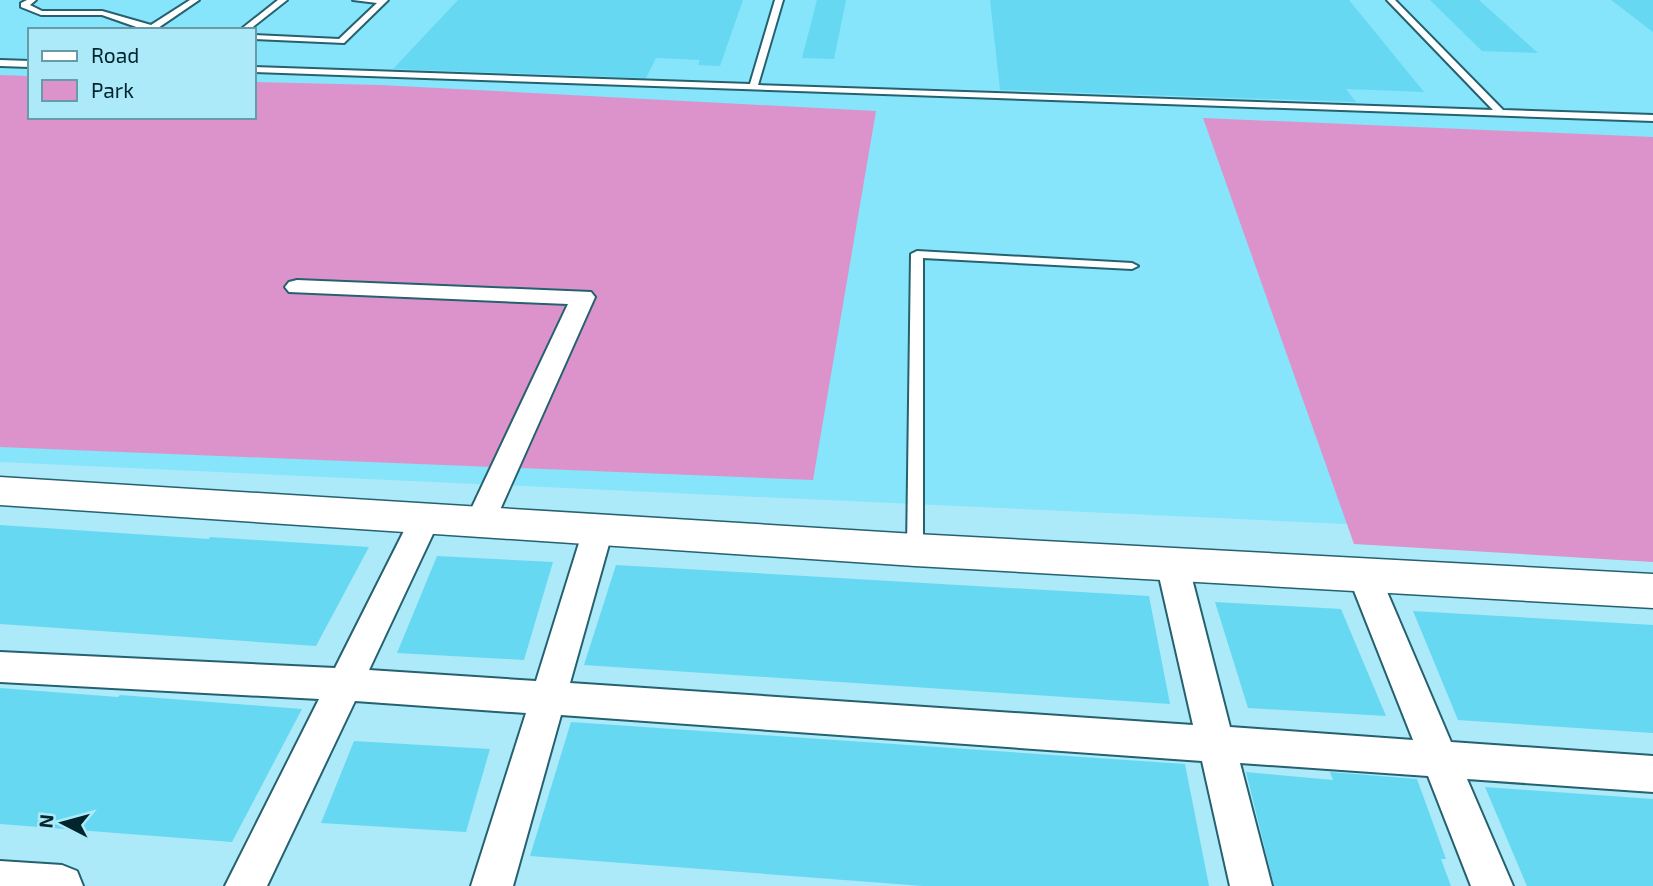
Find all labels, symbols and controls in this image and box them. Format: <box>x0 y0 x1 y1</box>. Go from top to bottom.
legend <box>28 28 256 119</box>
text: Road <box>91 42 139 67</box>
text: Park <box>91 77 134 102</box>
north arrow <box>28 788 98 858</box>
text: N <box>33 813 58 829</box>

